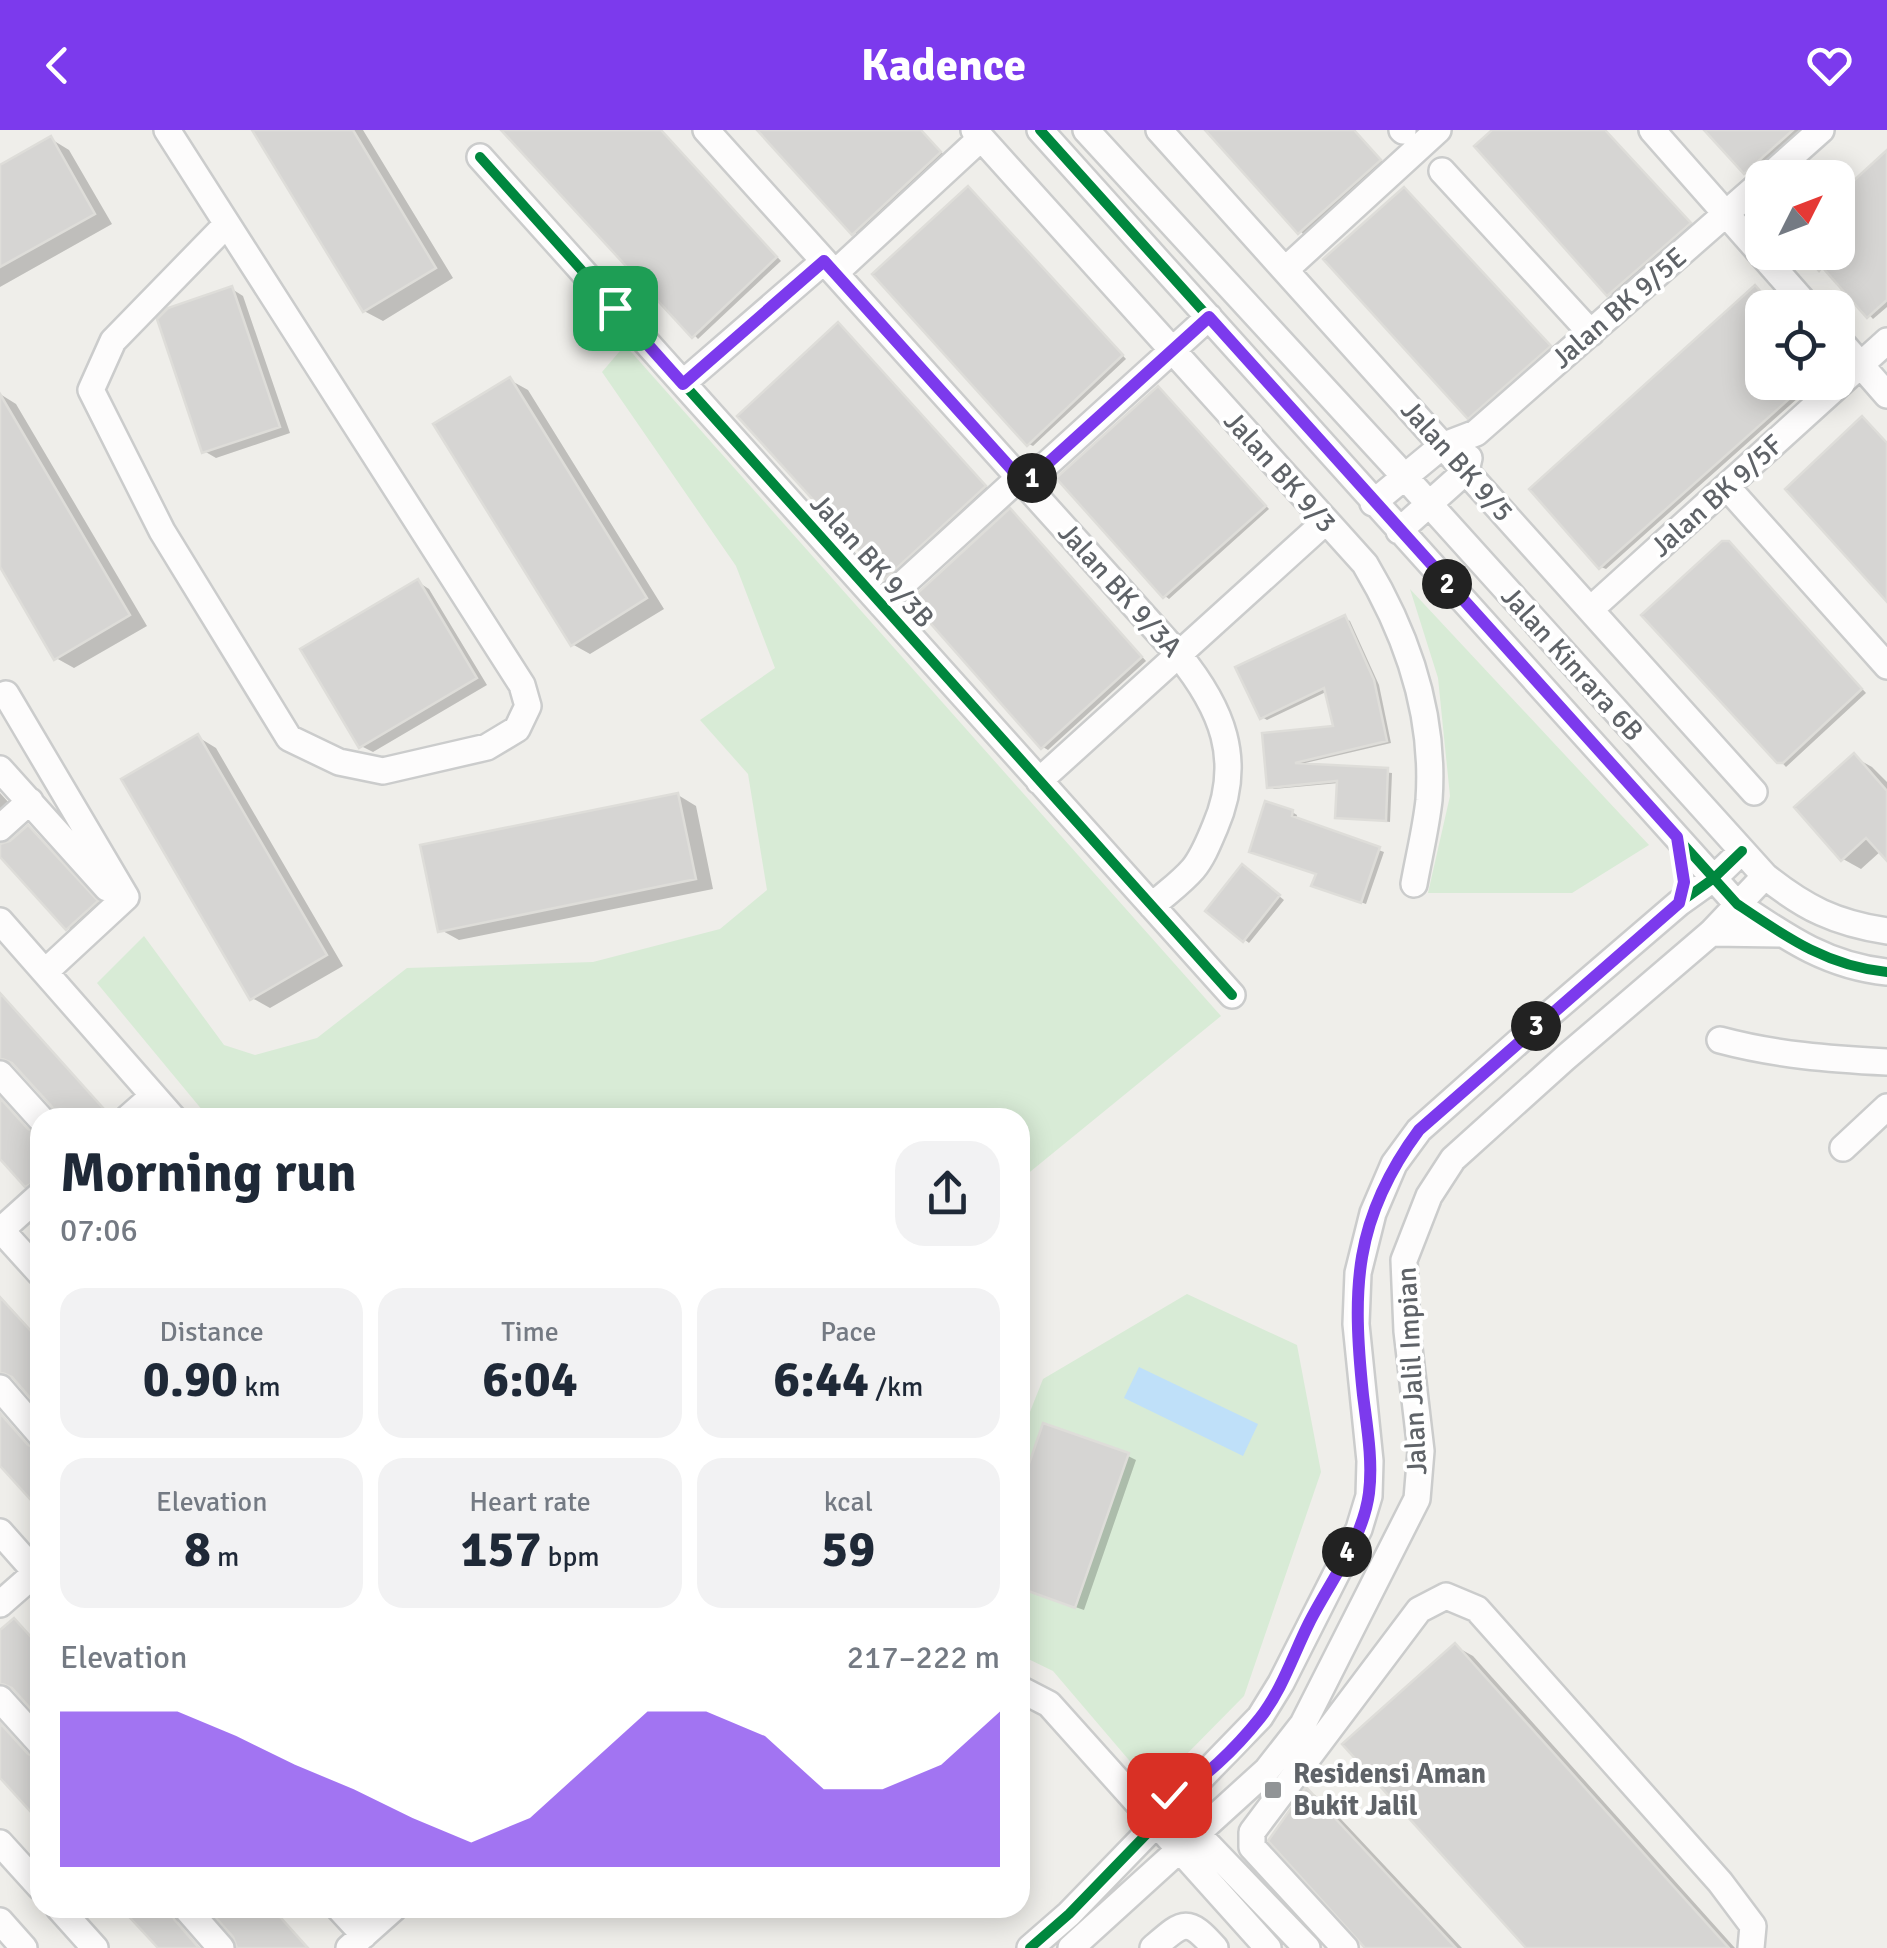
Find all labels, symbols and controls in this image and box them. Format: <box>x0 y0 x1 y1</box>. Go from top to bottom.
icon: back <box>30 38 85 93</box>
text: Kadence <box>861 38 1026 93</box>
icon: heart <box>1802 38 1857 93</box>
north arrow <box>1745 160 1855 270</box>
map controls <box>1745 160 1855 400</box>
street label: Jalan BK 9/5E <box>1545 240 1693 376</box>
pin <box>573 266 658 351</box>
icon: arrive <box>588 281 643 336</box>
button: locate <box>1745 290 1855 400</box>
street label: Jalan BK 9/5 <box>1394 393 1520 529</box>
street label: Jalan BK 9/3 <box>1217 404 1343 540</box>
street label: Jalan BK 9/5F <box>1644 428 1790 564</box>
pin: 1 <box>1007 453 1057 503</box>
text: 1 <box>1024 461 1040 495</box>
street label: Jalan BK 9/3B <box>803 487 941 635</box>
street label: Jalan BK 9/3A <box>1051 516 1189 664</box>
pin: 2 <box>1422 559 1472 609</box>
text: 2 <box>1439 567 1455 601</box>
street label: Jalan Kinrara 6B <box>1494 580 1650 748</box>
pin: 3 <box>1511 1001 1561 1051</box>
text: 3 <box>1528 1009 1544 1043</box>
text: Morning run <box>60 1139 357 1207</box>
button: share <box>895 1141 1000 1246</box>
text: 07:06 <box>60 1211 138 1250</box>
street label: Jalan Jalil Impian <box>1390 1266 1434 1476</box>
text: Distance <box>160 1315 264 1349</box>
text: Time <box>501 1315 559 1349</box>
text: Pace <box>820 1315 877 1349</box>
text: 0.90 <box>143 1349 238 1411</box>
text: 6:04 <box>482 1349 578 1411</box>
text: 6:44 <box>773 1349 869 1411</box>
text: km <box>238 1370 281 1404</box>
text: /km <box>869 1370 923 1404</box>
text: Elevation <box>156 1485 267 1519</box>
text: Heart rate <box>469 1485 591 1519</box>
text: kcal <box>824 1485 873 1519</box>
text: 8 <box>184 1519 211 1581</box>
text: 157 <box>460 1519 541 1581</box>
text: 59 <box>821 1519 875 1581</box>
pin: 4 <box>1322 1527 1372 1577</box>
text: 4 <box>1339 1535 1355 1569</box>
text: m <box>211 1540 239 1574</box>
text: bpm <box>541 1540 600 1574</box>
text: Elevation <box>60 1638 187 1677</box>
text: 217–222 m <box>847 1638 1000 1677</box>
pin <box>1127 1753 1212 1838</box>
place label: Residensi Aman Bukit Jalil <box>1293 1757 1486 1823</box>
icon: check <box>1142 1768 1197 1823</box>
marker: Residensi Aman Bukit Jalil <box>1262 1779 1284 1801</box>

